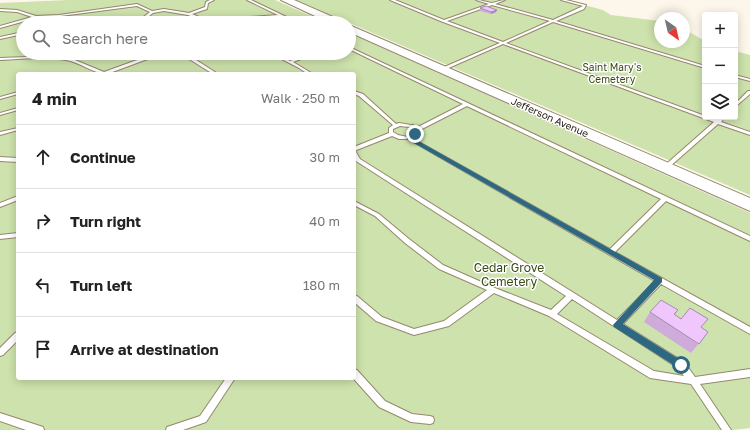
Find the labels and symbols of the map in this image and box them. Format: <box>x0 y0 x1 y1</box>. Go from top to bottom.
north arrow <box>654 12 690 48</box>
park label: Saint Mary's Cemetery <box>582 61 642 85</box>
street label: Jefferson Avenue <box>509 95 591 140</box>
route end <box>406 125 424 143</box>
park label: Cedar Grove Cemetery <box>474 260 544 289</box>
route start <box>672 356 690 374</box>

